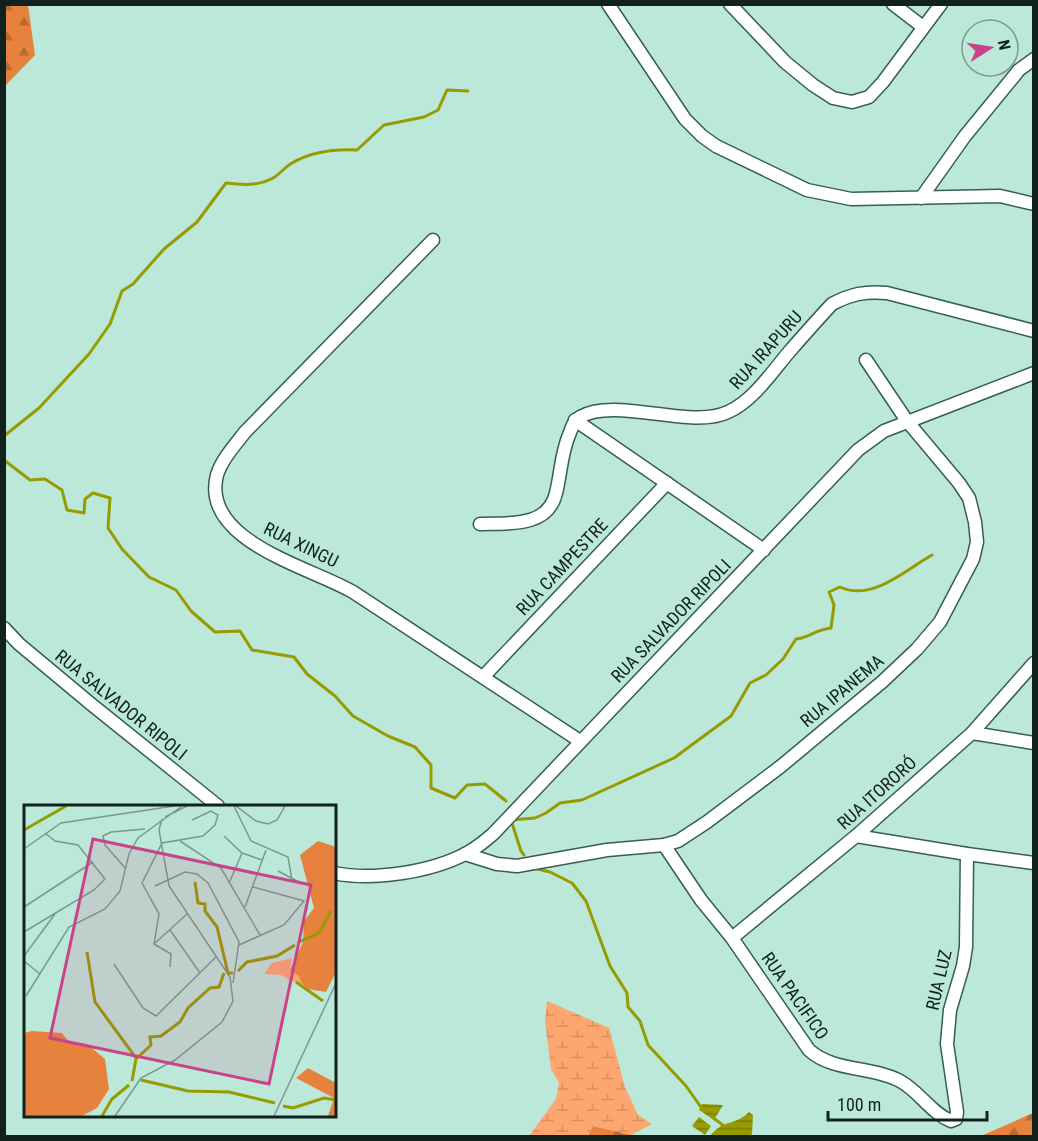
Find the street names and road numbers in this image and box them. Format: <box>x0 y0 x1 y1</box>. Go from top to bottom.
street label: RUA IRAPURU <box>725 306 806 393</box>
street label: RUA CAMPESTRE <box>512 514 612 619</box>
street label: RUA XINGU <box>261 518 342 572</box>
street label: RUA SALVADOR RIPOLI <box>606 555 735 687</box>
street label: RUA SALVADOR RIPOLI <box>51 645 191 764</box>
street label: RUA IPANEMA <box>796 649 888 731</box>
street label: RUA ITORORÓ <box>833 752 920 834</box>
street label: RUA PACIFICO <box>758 948 833 1043</box>
street label: RUA LUZ <box>921 948 956 1012</box>

